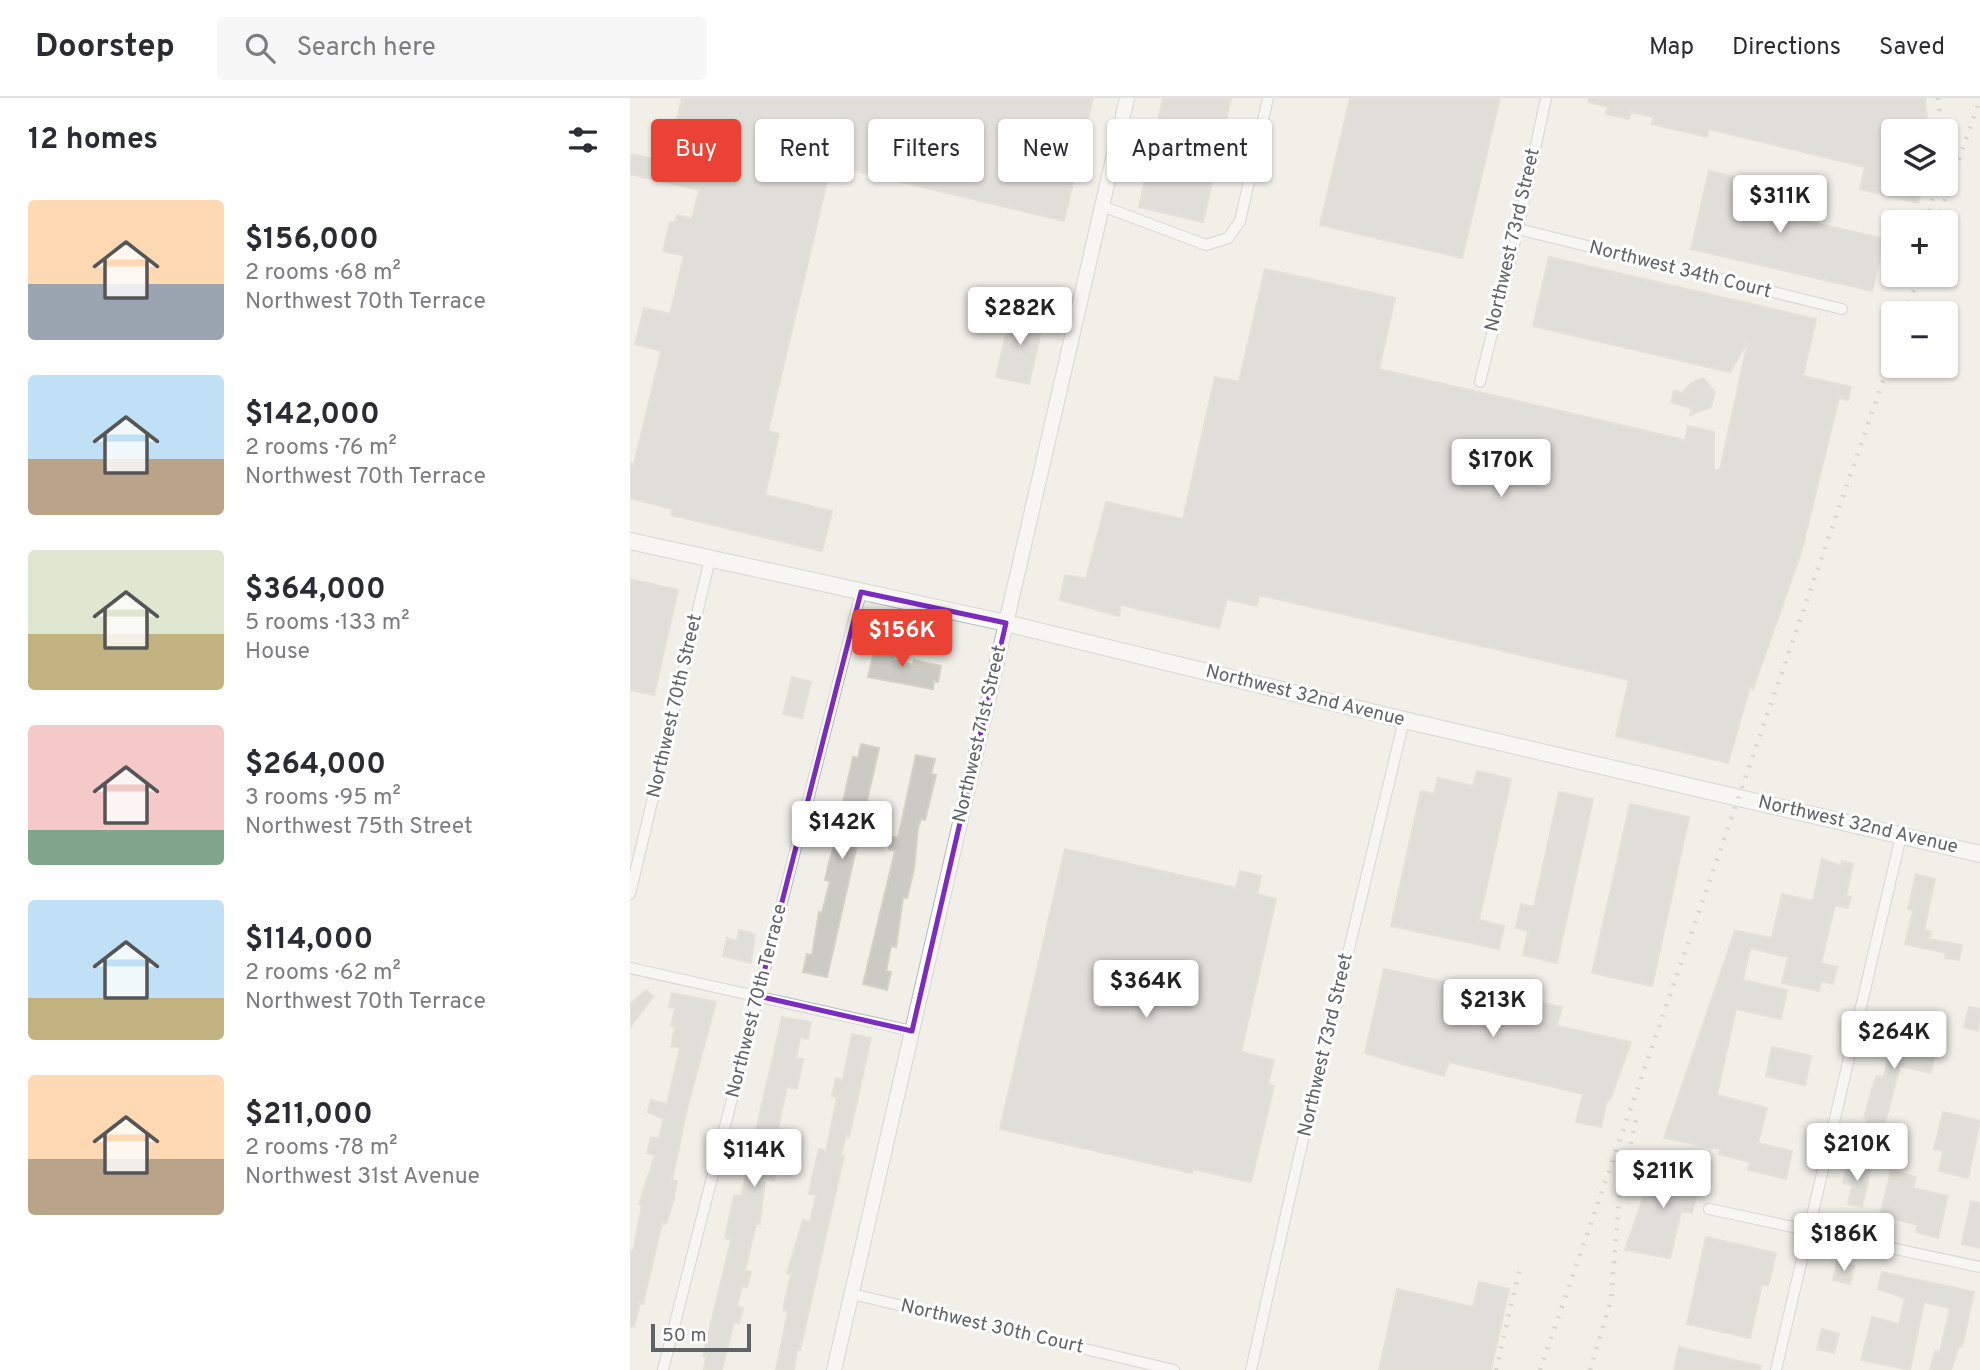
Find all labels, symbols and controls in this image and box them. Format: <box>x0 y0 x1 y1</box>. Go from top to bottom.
search box <box>217 17 707 80</box>
text: Doorstep <box>35 27 175 69</box>
icon: search <box>241 29 279 67</box>
text: Search here <box>297 32 436 65</box>
text: Map <box>1649 33 1694 63</box>
text: Directions <box>1732 33 1841 63</box>
text: Saved <box>1879 33 1945 63</box>
chip: Buy <box>651 119 741 182</box>
chip: Rent <box>755 119 854 182</box>
chip: Filters <box>868 119 984 182</box>
chip: New <box>998 119 1093 182</box>
chip: Apartment <box>1107 119 1272 182</box>
map controls <box>1881 119 1958 378</box>
button: layers <box>1881 119 1958 196</box>
icon: filters <box>564 121 602 159</box>
text: 12 homes <box>28 122 158 159</box>
street label: Northwest 73rd Street <box>1480 146 1546 334</box>
pin: $311K <box>1731 176 1829 235</box>
text: $311K <box>1749 183 1811 212</box>
button: + <box>1881 210 1958 287</box>
text: $156,000 <box>245 222 379 259</box>
icon: home <box>84 228 168 312</box>
street label: Northwest 34th Court <box>1587 236 1773 304</box>
text: 2 rooms · 68 m² <box>245 259 401 288</box>
text: Northwest 70th Terrace <box>245 288 486 317</box>
pin: $282K <box>971 288 1069 347</box>
text: $282K <box>984 295 1056 324</box>
button: − <box>1881 301 1958 378</box>
text: $142,000 <box>245 397 380 434</box>
icon: home <box>84 403 168 487</box>
text: 2 rooms · 76 m² <box>245 434 397 463</box>
pin: $170K <box>1452 440 1550 499</box>
text: $170K <box>1468 447 1534 476</box>
text: Northwest 70th Terrace <box>245 463 486 492</box>
text: $364,000 <box>245 572 386 609</box>
icon: home <box>84 578 168 662</box>
text: 5 rooms · 133 m² <box>245 609 410 638</box>
pin: $156K <box>853 610 951 669</box>
street label: Northwest 70th Street <box>642 612 708 800</box>
text: $156K <box>868 617 936 646</box>
text: House <box>245 638 310 667</box>
street label: Northwest 71st Street <box>948 643 1012 825</box>
street label: Northwest 32nd Avenue <box>1203 660 1407 732</box>
text: $264,000 <box>245 747 386 784</box>
icon: home <box>84 753 168 837</box>
text: 3 rooms · 95 m² <box>245 784 401 813</box>
street label: Northwest 32nd Avenue <box>1756 790 1960 860</box>
pin: $142K <box>793 802 891 861</box>
text: $142K <box>808 809 876 838</box>
text: Northwest 75th Street <box>245 813 473 842</box>
street label: Northwest 70th Terrace <box>721 902 793 1100</box>
text: $114,000 <box>245 922 373 959</box>
icon: home <box>84 928 168 1012</box>
street label: Northwest 73rd Street <box>1293 951 1359 1139</box>
text: 2 rooms · 62 m² <box>245 959 401 988</box>
pin: $364K <box>1097 960 1195 1020</box>
text: $364K <box>1110 968 1182 997</box>
pin: $213K <box>1444 979 1542 1039</box>
text: $213K <box>1459 987 1527 1016</box>
text: Northwest 70th Terrace <box>245 988 486 1017</box>
pin: $264K <box>1845 1012 1943 1071</box>
text: $264K <box>1857 1019 1931 1048</box>
text: $211,000 <box>245 1097 373 1134</box>
icon: home <box>84 1103 168 1187</box>
pin: $210K <box>1808 1124 1906 1183</box>
pin: $114K <box>705 1130 803 1189</box>
text: $210K <box>1823 1131 1891 1160</box>
text: 2 rooms · 78 m² <box>245 1134 398 1163</box>
text: $114K <box>722 1137 786 1166</box>
pin: $211K <box>1614 1150 1712 1210</box>
text: $211K <box>1632 1158 1694 1187</box>
text: Northwest 31st Avenue <box>245 1163 480 1192</box>
pin: $186K <box>1795 1214 1893 1273</box>
text: $186K <box>1810 1221 1878 1250</box>
street label: Northwest 30th Court <box>898 1294 1086 1360</box>
scale bar <box>651 1321 751 1353</box>
text: 50 m <box>662 1324 707 1348</box>

